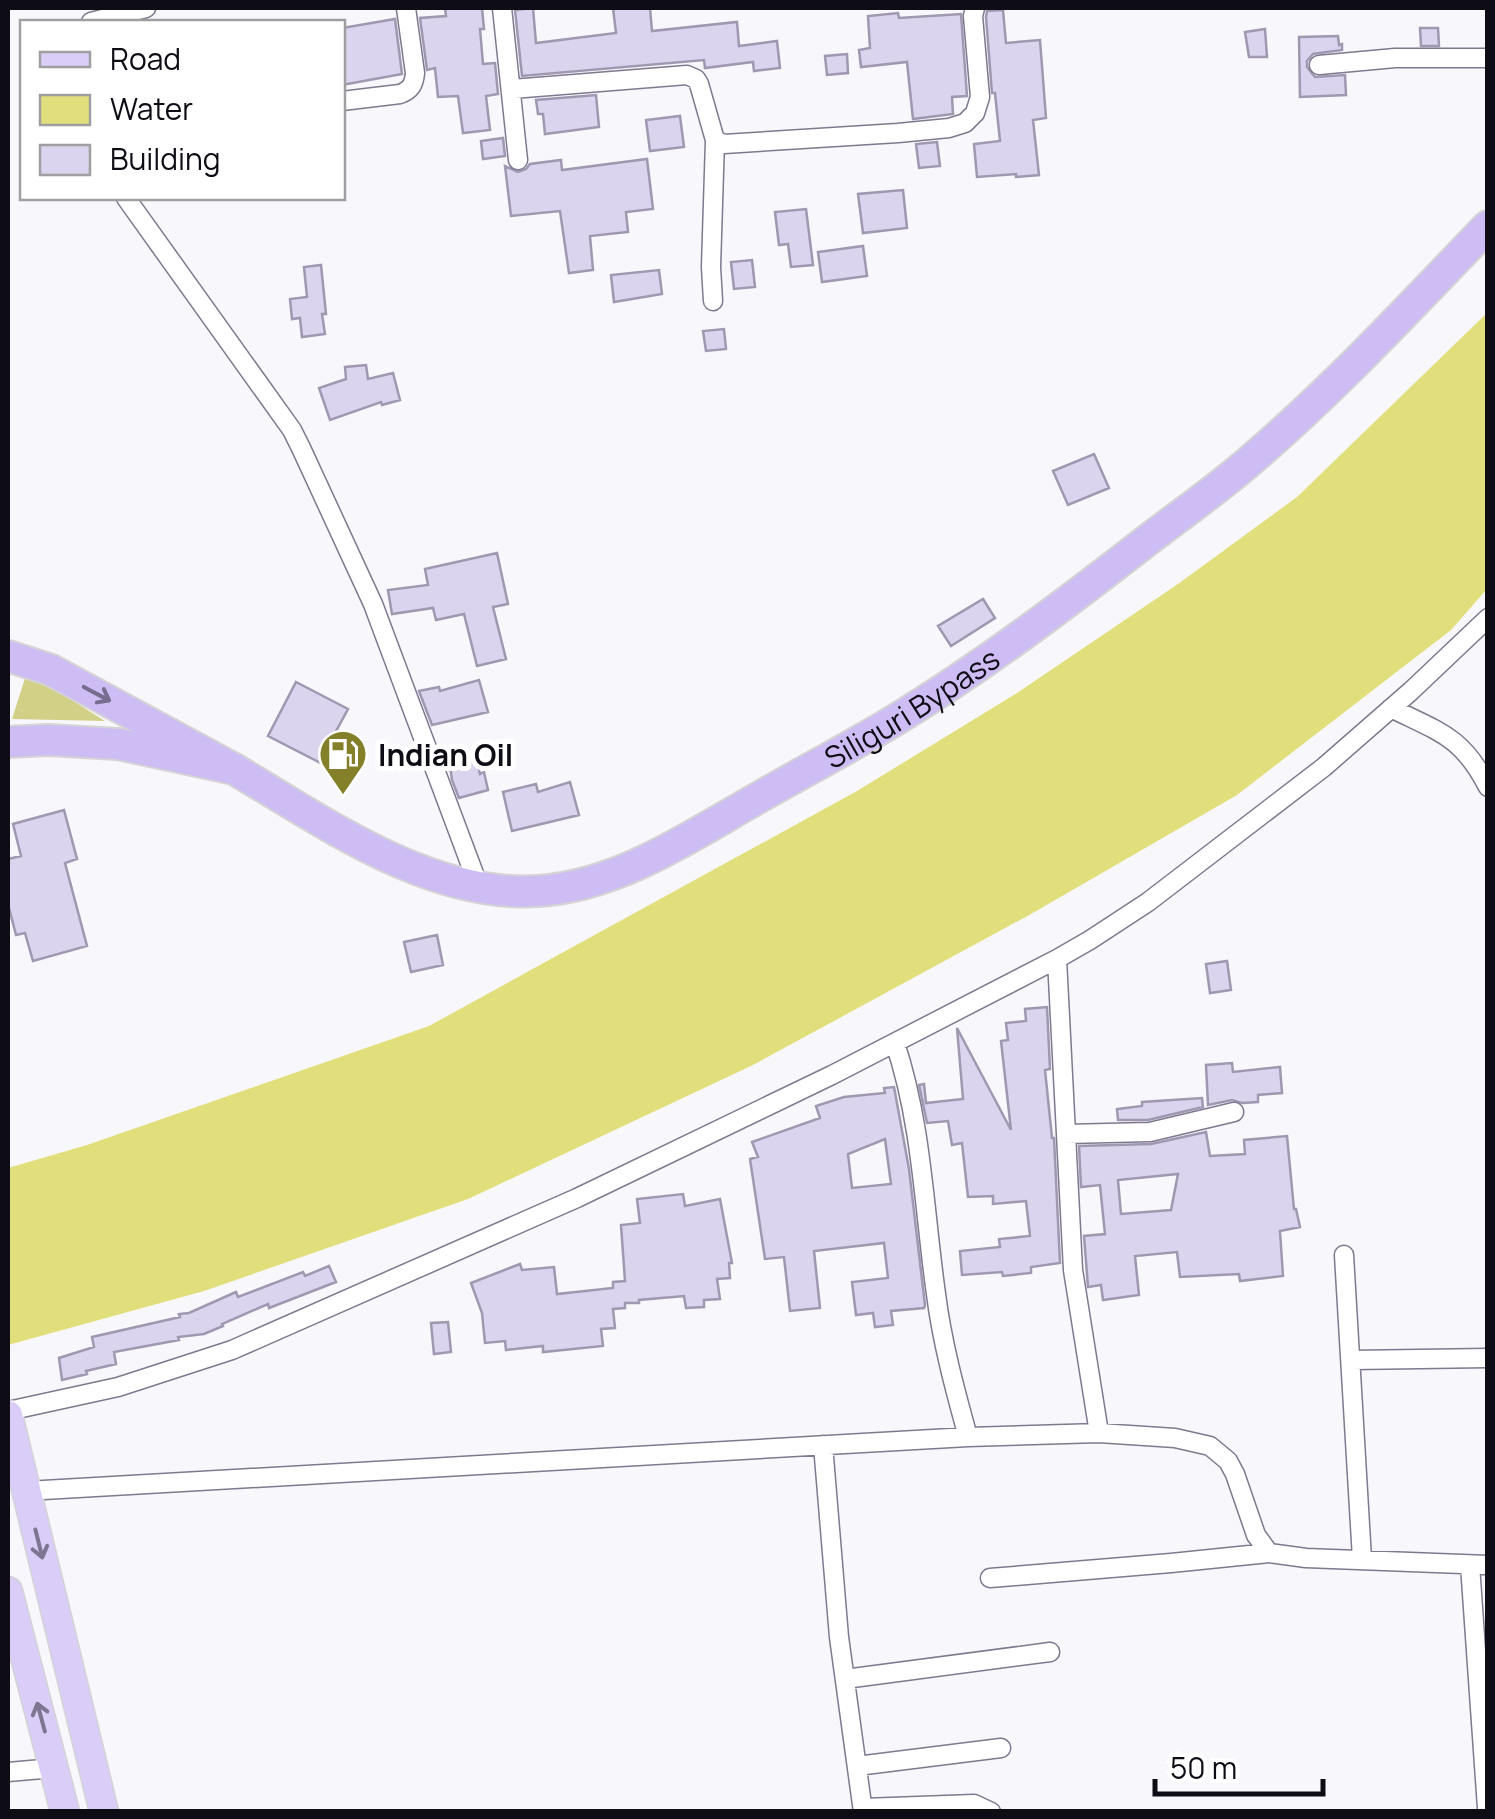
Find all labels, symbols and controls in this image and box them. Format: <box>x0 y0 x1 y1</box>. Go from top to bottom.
legend <box>20 20 345 200</box>
text: Road <box>110 38 181 79</box>
text: Water <box>110 88 193 129</box>
text: Building <box>110 138 221 179</box>
street label: Siliguri Bypass <box>816 637 1007 778</box>
one-way arrow <box>81 685 111 705</box>
fuel station icon: Indian Oil <box>317 728 369 796</box>
place label: Indian Oil <box>378 734 513 775</box>
one-way arrow <box>31 1528 50 1559</box>
one-way arrow <box>30 1702 49 1733</box>
scale bar <box>1155 1734 1322 1796</box>
text: 50 m <box>1170 1747 1237 1788</box>

